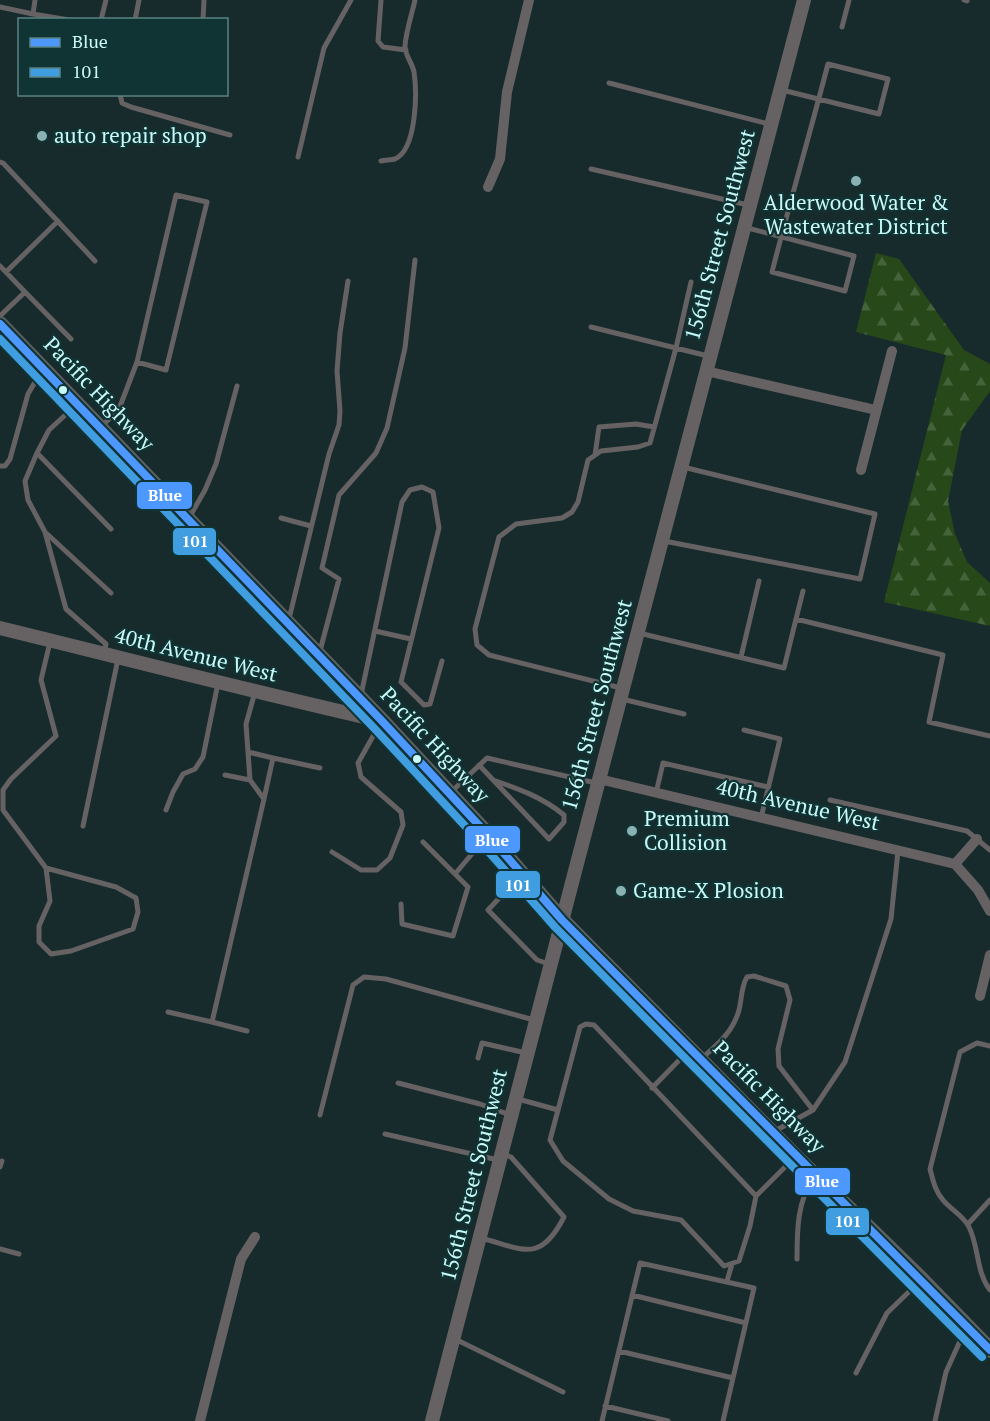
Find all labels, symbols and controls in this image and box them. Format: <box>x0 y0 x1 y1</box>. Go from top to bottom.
legend <box>18 18 228 96</box>
text: Blue <box>72 29 108 53</box>
text: 101 <box>72 59 101 83</box>
place label: auto repair shop <box>54 121 207 149</box>
street label: 156th Street Southwest <box>677 126 761 343</box>
marker: auto repair shop <box>35 129 49 143</box>
marker: Alderwood Water & Wastewater District <box>849 174 863 188</box>
place label: Alderwood Water & Wastewater District <box>764 188 948 240</box>
street label: Pacific Highway <box>38 330 162 457</box>
unlabelled marker <box>57 384 69 396</box>
line badge: Blue <box>136 481 193 510</box>
text: Blue <box>148 484 183 506</box>
line badge: 101 <box>172 527 217 556</box>
text: 101 <box>181 530 209 552</box>
street label: 156th Street Southwest <box>554 596 638 813</box>
street label: 40th Avenue West <box>112 620 281 688</box>
street label: Pacific Highway <box>375 681 497 808</box>
unlabelled marker <box>411 753 423 765</box>
street label: 40th Avenue West <box>714 772 883 836</box>
place label: Premium Collision <box>644 804 730 856</box>
marker: Premium Collision <box>625 824 639 838</box>
line badge: Blue <box>464 825 521 854</box>
text: Blue <box>475 829 510 851</box>
line badge: 101 <box>495 870 541 899</box>
text: 101 <box>504 874 532 896</box>
place label: Game-X Plosion <box>633 876 784 904</box>
marker: Game-X Plosion <box>614 884 628 898</box>
street label: Pacific Highway <box>707 1034 832 1159</box>
street label: 156th Street Southwest <box>433 1066 513 1284</box>
line badge: Blue <box>794 1167 851 1196</box>
text: Blue <box>805 1170 840 1192</box>
line badge: 101 <box>825 1207 870 1236</box>
text: 101 <box>834 1210 862 1232</box>

